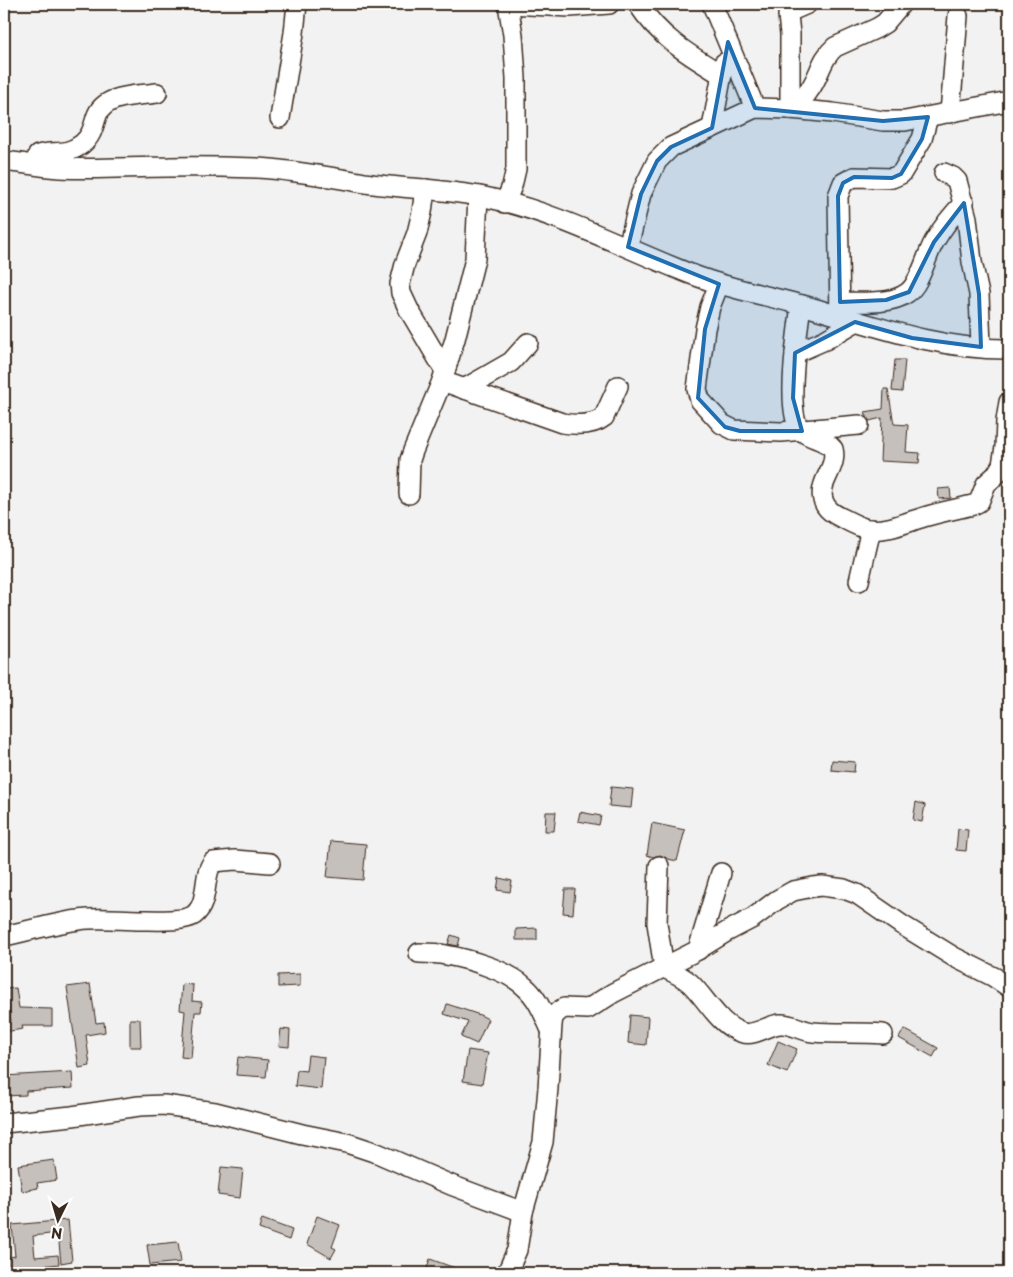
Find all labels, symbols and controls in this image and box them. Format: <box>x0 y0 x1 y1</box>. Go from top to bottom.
north arrow <box>32 1194 82 1244</box>
text: N <box>50 1223 63 1244</box>

